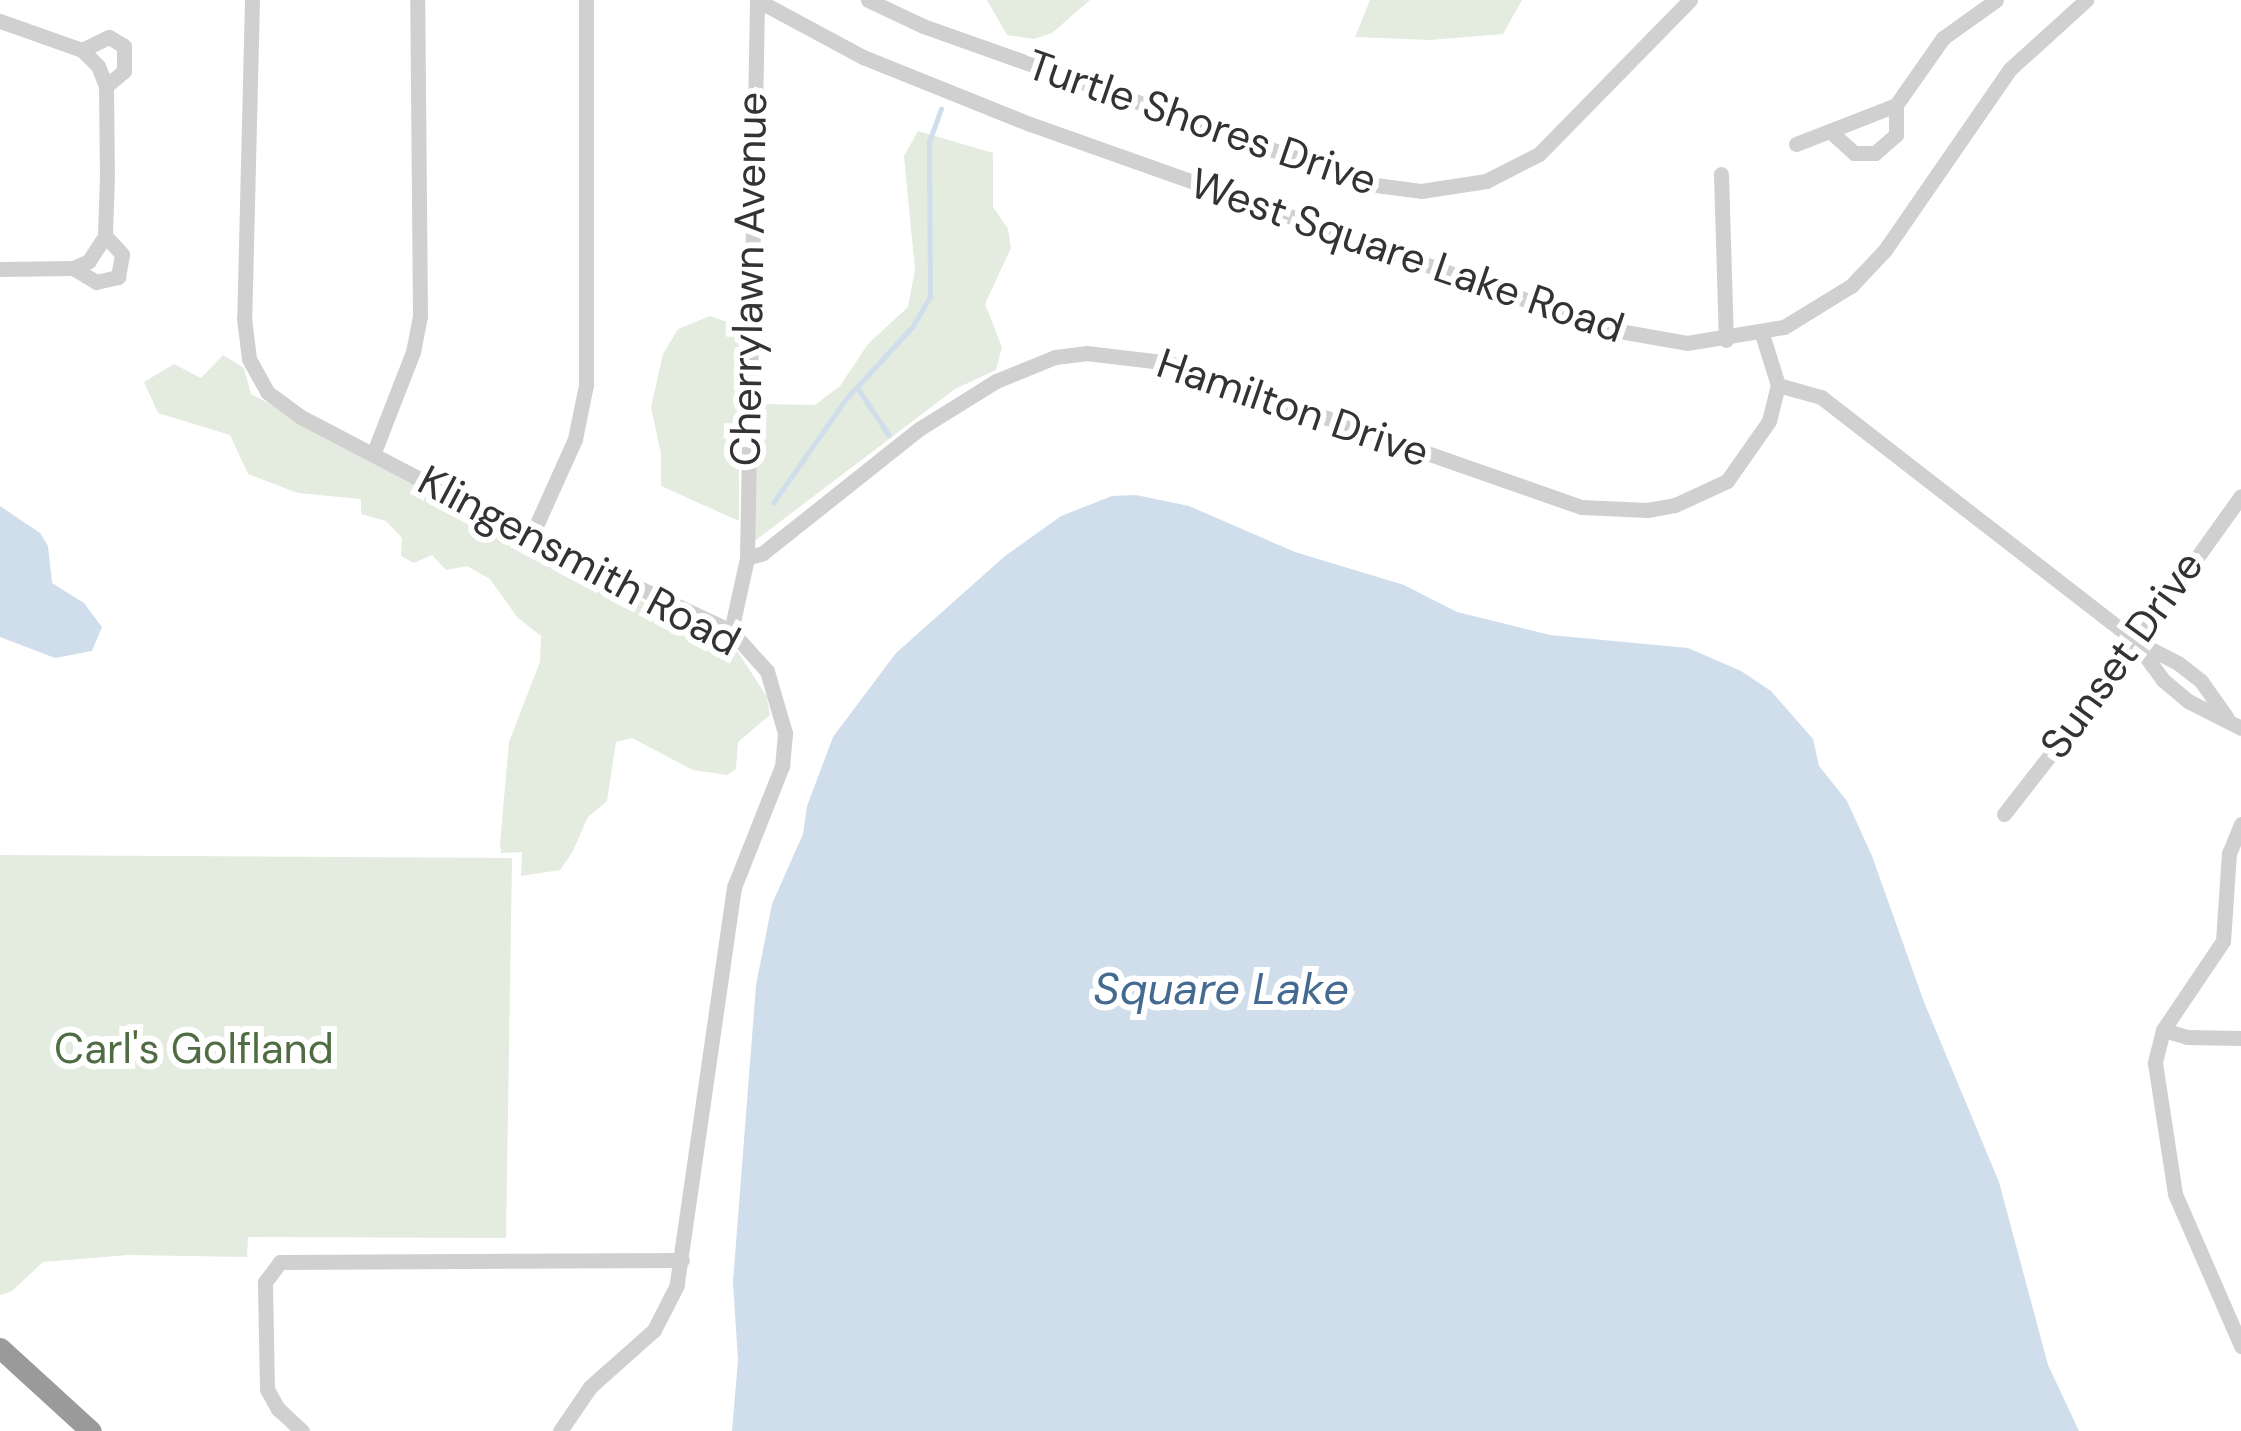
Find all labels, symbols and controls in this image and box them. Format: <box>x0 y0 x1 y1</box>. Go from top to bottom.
street label: Turtle Shores Drive <box>1021 40 1383 206</box>
street label: Cherrylawn Avenue <box>721 91 777 467</box>
street label: West Square Lake Road <box>1184 158 1630 354</box>
street label: Hamilton Drive <box>1151 338 1435 478</box>
street label: Klingensmith Road <box>410 455 748 667</box>
street label: Sunset Drive <box>2030 542 2214 768</box>
water label: Square Lake <box>1093 962 1349 1016</box>
park label: Carl's Golfland <box>54 1024 334 1074</box>

